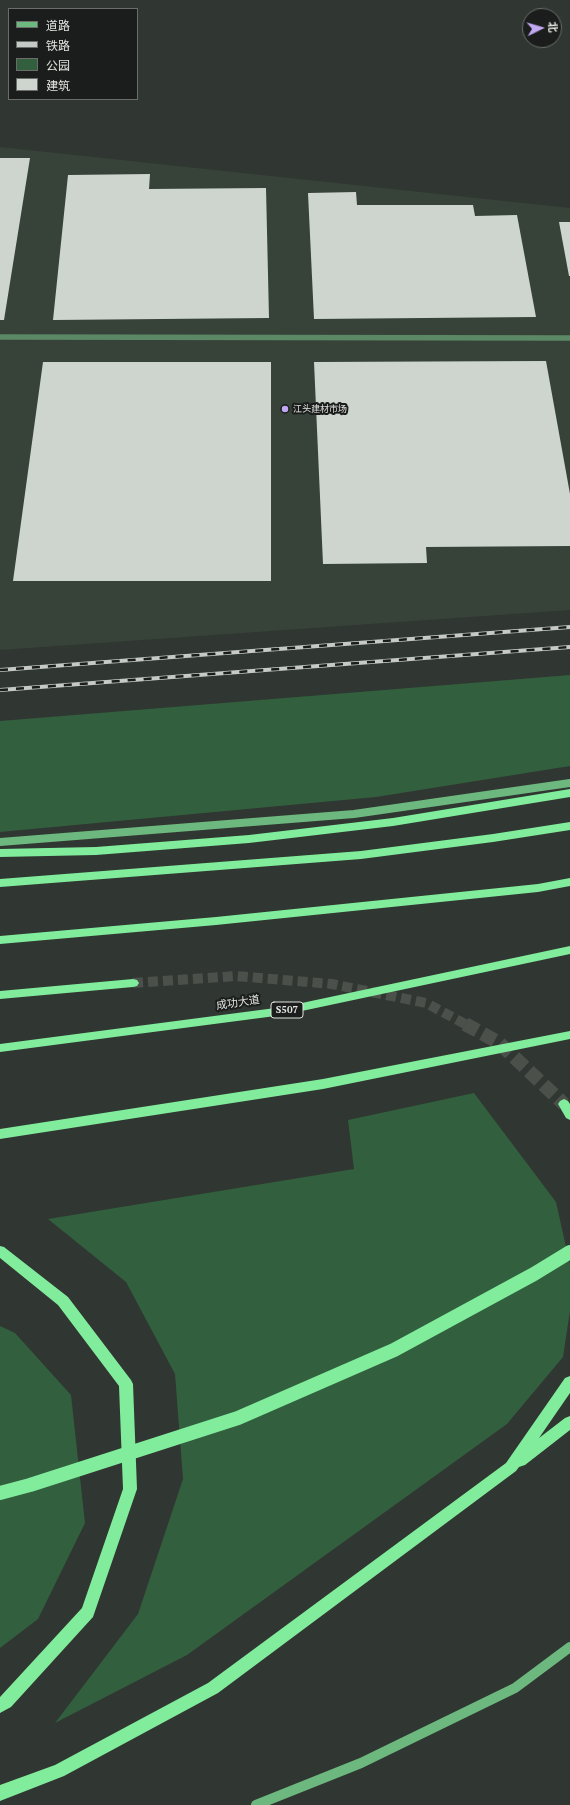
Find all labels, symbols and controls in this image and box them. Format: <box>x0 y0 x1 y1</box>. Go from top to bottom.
legend <box>8 8 138 100</box>
north arrow <box>522 8 562 48</box>
text: 道路 <box>46 18 70 33</box>
text: 北 <box>546 21 560 33</box>
text: 铁路 <box>46 38 70 53</box>
text: 公园 <box>46 58 70 73</box>
text: 建筑 <box>46 78 70 93</box>
marker: 江头建材市场 <box>280 404 290 414</box>
place label: 江头建材市场 <box>293 404 347 414</box>
street label: 成功大道 <box>215 993 261 1013</box>
road number: S507 <box>271 1002 303 1018</box>

